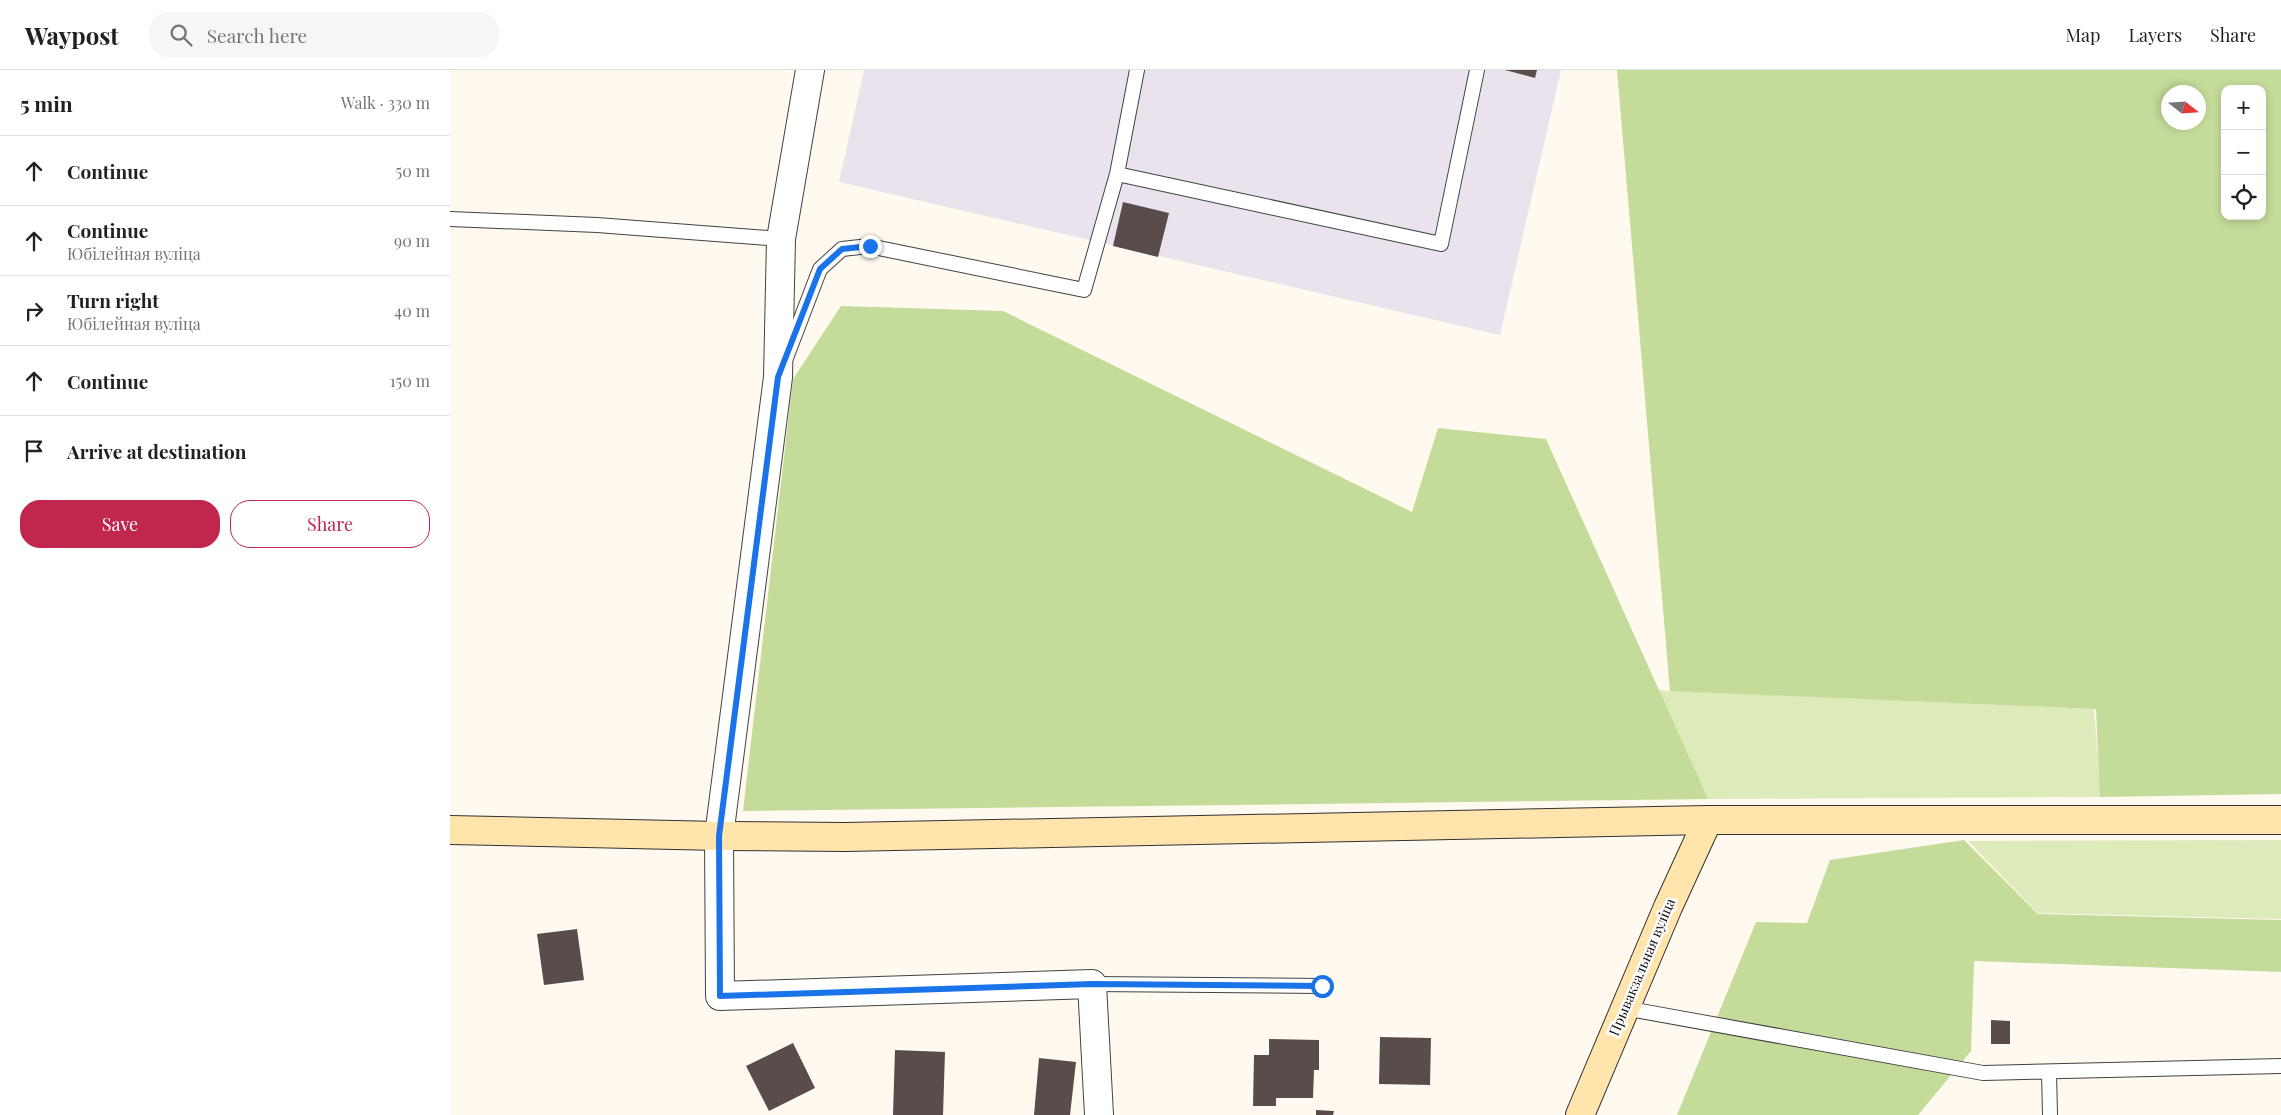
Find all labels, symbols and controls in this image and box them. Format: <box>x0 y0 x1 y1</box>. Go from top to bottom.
search box <box>149 12 499 57</box>
text: Waypost <box>25 19 119 51</box>
icon: search <box>167 21 195 49</box>
text: Search here <box>207 22 307 48</box>
text: Map <box>2065 23 2100 47</box>
text: Layers <box>2128 23 2182 47</box>
text: Share <box>2210 23 2256 47</box>
north arrow <box>2161 85 2206 130</box>
map controls <box>2221 85 2266 220</box>
button: + <box>2221 85 2266 130</box>
text: 5 min <box>20 89 73 117</box>
text: Walk · 330 m <box>341 92 430 113</box>
button: − <box>2221 130 2266 175</box>
icon: ahead <box>20 157 48 185</box>
text: Continue <box>67 158 148 184</box>
text: 50 m <box>396 160 430 181</box>
button: locate <box>2221 175 2266 220</box>
text: Continue <box>67 217 148 243</box>
icon: ahead <box>20 227 48 255</box>
text: 90 m <box>394 230 430 251</box>
route end <box>859 235 882 258</box>
text: Юбілейная вуліца <box>67 243 201 264</box>
text: Turn right <box>67 287 159 313</box>
icon: right <box>20 297 48 325</box>
text: 40 m <box>394 300 430 321</box>
text: Юбілейная вуліца <box>67 313 201 334</box>
icon: ahead <box>20 367 48 395</box>
text: Continue <box>67 368 148 394</box>
text: 150 m <box>390 370 430 391</box>
icon: arrive <box>20 437 48 465</box>
text: Arrive at destination <box>67 438 247 464</box>
button: Save <box>20 500 220 548</box>
button: Share <box>230 500 430 548</box>
street label: Прывакзальная вуліца <box>1604 895 1679 1038</box>
route start <box>1311 975 1334 998</box>

